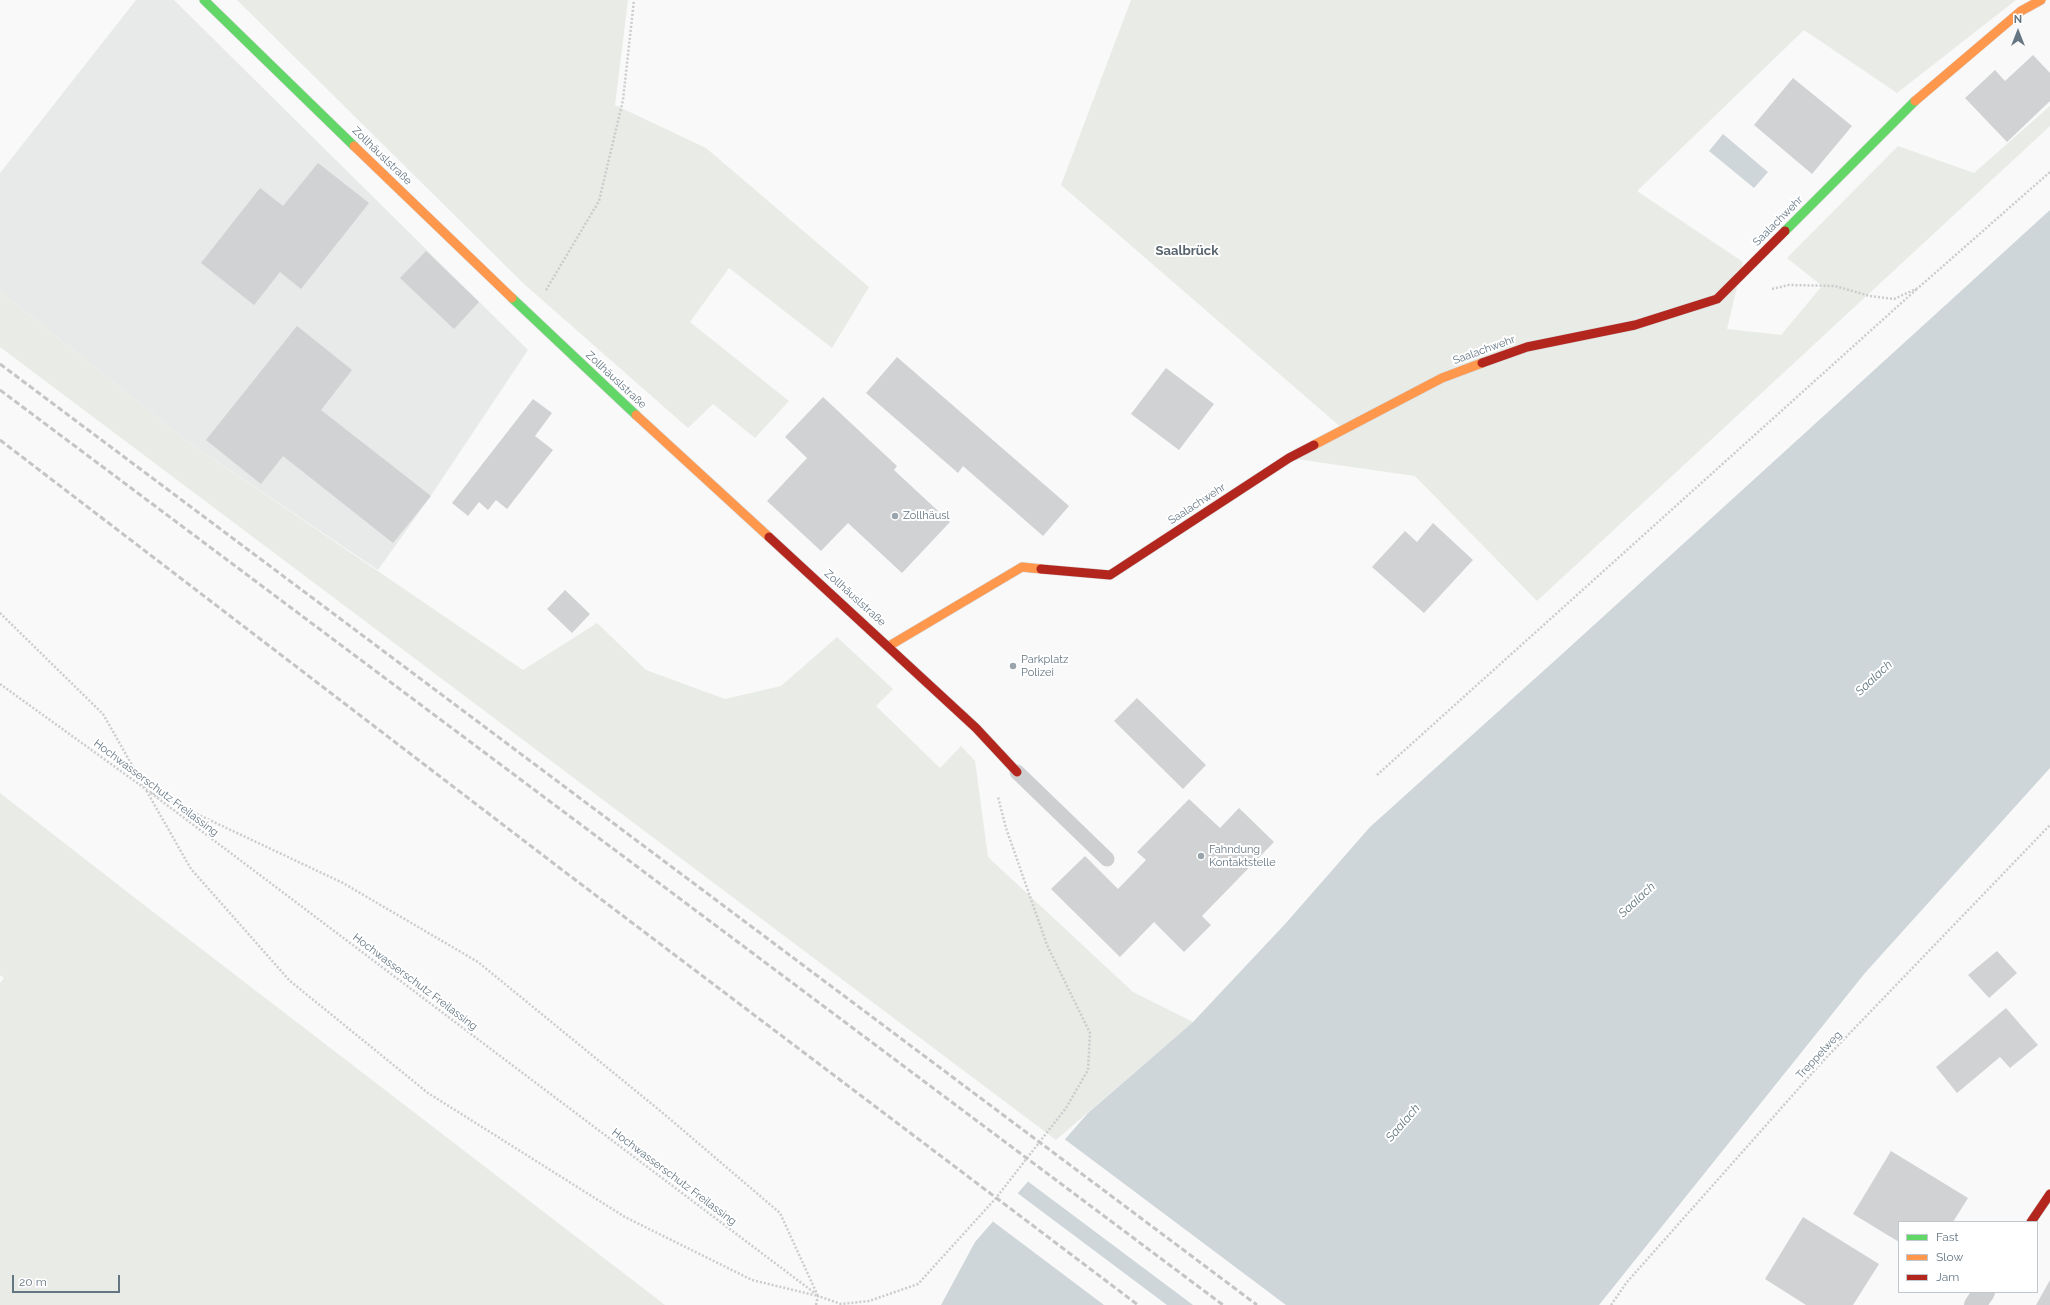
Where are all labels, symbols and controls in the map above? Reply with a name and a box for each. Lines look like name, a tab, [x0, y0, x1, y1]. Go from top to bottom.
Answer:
north arrow	[1998, 12, 2038, 52]
text: N	[2014, 13, 2022, 26]
street label: Zollhäuslstraße	[349, 124, 415, 188]
street label: Saalachwehr	[1750, 193, 1806, 249]
district label: Saalbrück	[1156, 243, 1218, 259]
street label: Saalachwehr	[1451, 333, 1517, 367]
street label: Zollhäuslstraße	[583, 349, 649, 411]
street label: Saalachwehr	[1166, 481, 1228, 527]
place label: Zollhäusl	[903, 509, 950, 523]
marker: Zollhäusl	[890, 511, 900, 521]
street label: Zollhäuslstraße	[822, 567, 888, 629]
place label: Parkplatz Polizei	[1021, 653, 1068, 679]
water label: Saalach	[1853, 657, 1895, 699]
marker: Parkplatz Polizei	[1008, 661, 1018, 671]
street label: Hochwasserschutz Freilassing	[91, 737, 221, 839]
place label: Fahndung Kontaktstelle	[1209, 843, 1276, 869]
marker: Fahndung Kontaktstelle	[1196, 851, 1206, 861]
water label: Saalach	[1616, 879, 1658, 921]
street label: Hochwasserschutz Freilassing	[350, 931, 480, 1033]
street label: Treppelweg	[1793, 1028, 1845, 1082]
water label: Saalach	[1383, 1101, 1423, 1145]
street label: Hochwasserschutz Freilassing	[609, 1126, 739, 1228]
legend	[1898, 1221, 2038, 1293]
text: Fast	[1936, 1230, 1959, 1244]
text: Slow	[1936, 1250, 1963, 1264]
scale bar	[14, 1267, 122, 1293]
text: Jam	[1936, 1270, 1959, 1284]
text: 20 m	[19, 1275, 47, 1289]

